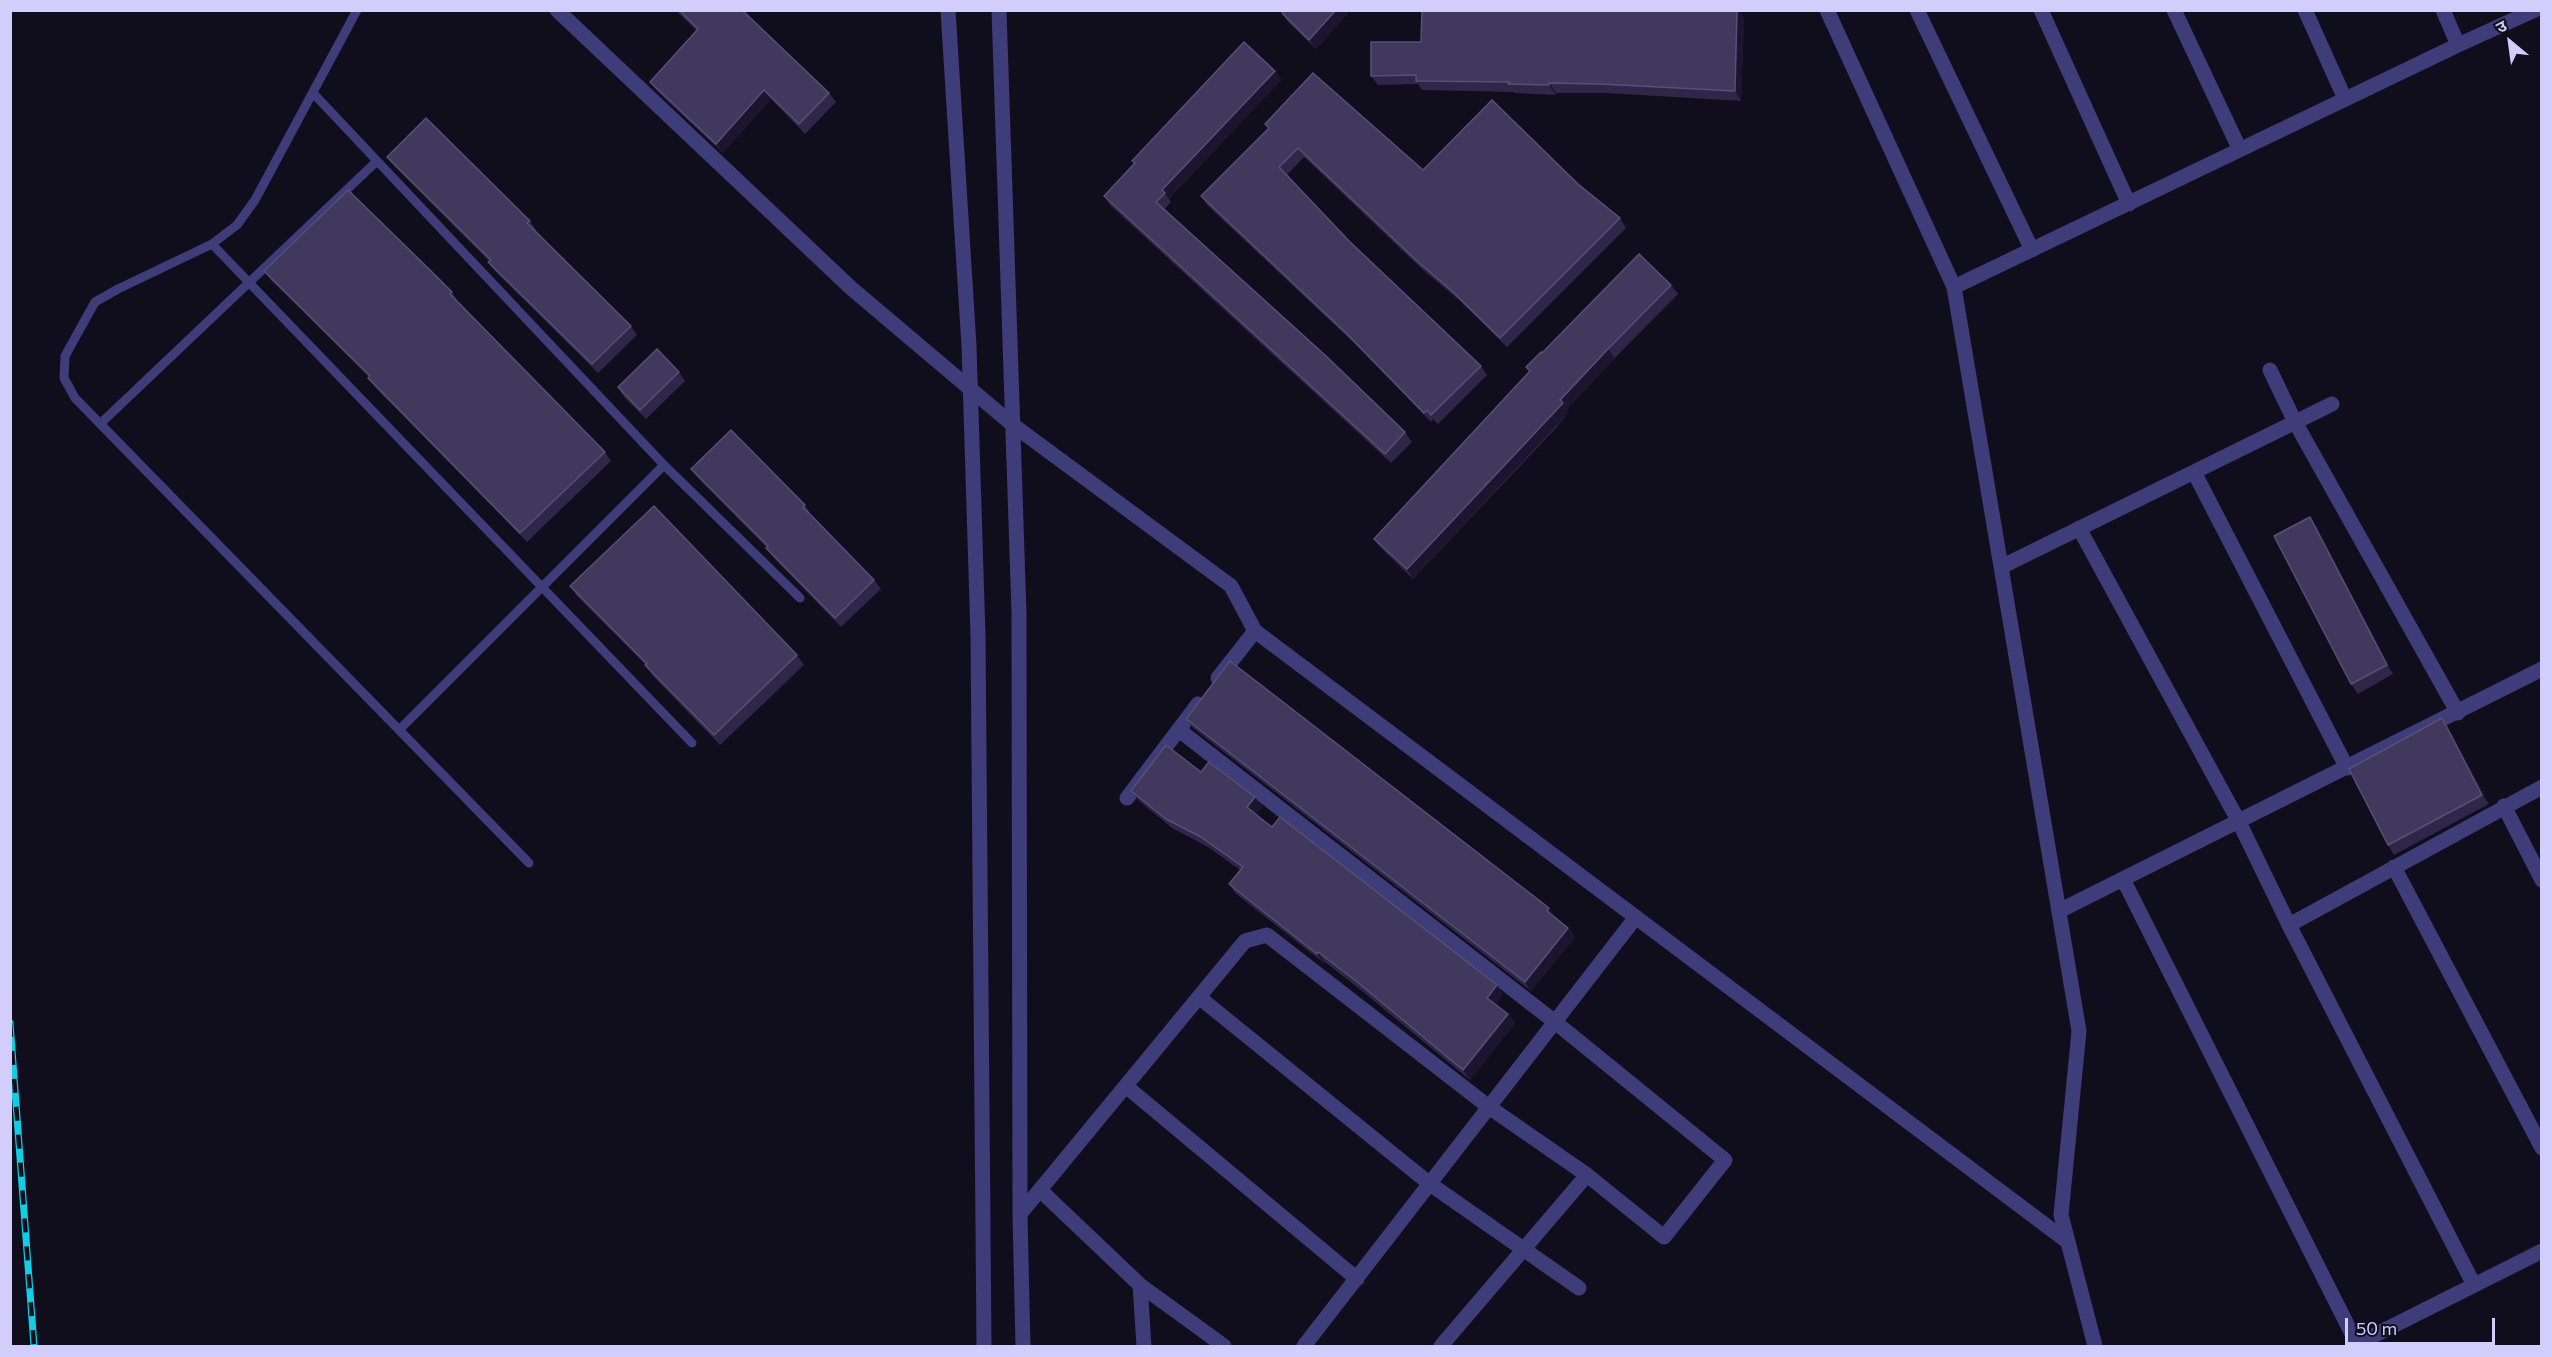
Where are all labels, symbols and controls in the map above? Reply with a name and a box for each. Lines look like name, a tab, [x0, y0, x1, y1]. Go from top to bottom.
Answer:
north arrow	[2480, 12, 2540, 72]
text: उ	[2492, 15, 2510, 36]
scale bar	[2348, 1306, 2498, 1344]
text: 50 m	[2356, 1317, 2397, 1339]

